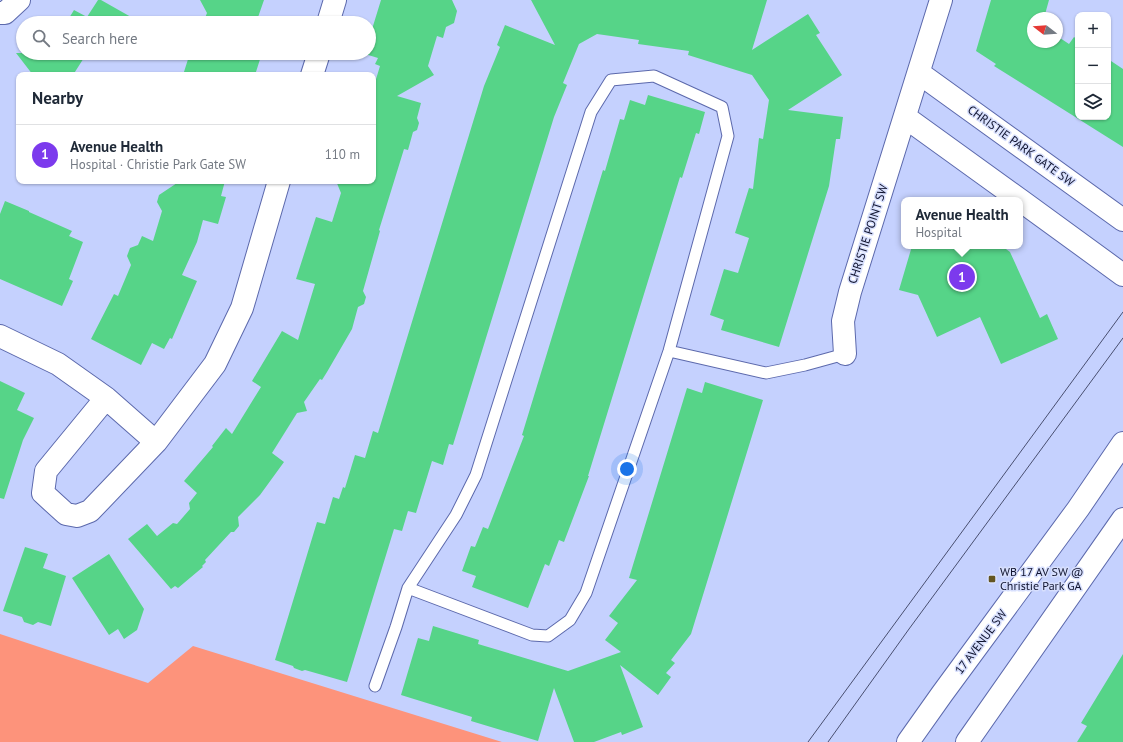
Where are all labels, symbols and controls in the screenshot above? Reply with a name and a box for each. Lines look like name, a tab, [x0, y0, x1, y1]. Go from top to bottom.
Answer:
north arrow	[1027, 12, 1063, 48]
map controls	[1075, 12, 1111, 120]
button: +	[1075, 12, 1111, 48]
search box	[16, 16, 376, 60]
icon: search	[30, 27, 52, 49]
text: Search here	[62, 29, 138, 48]
button: −	[1075, 48, 1111, 84]
button: layers	[1075, 84, 1111, 120]
text: Nearby	[32, 87, 83, 109]
street label: CHRISTIE PARK GATE SW	[965, 102, 1078, 189]
text: Avenue Health	[70, 137, 163, 156]
text: 1	[41, 146, 49, 163]
text: 110 m	[325, 146, 360, 163]
text: Hospital · Christie Park Gate SW	[70, 156, 246, 173]
street label: CHRISTIE POINT SW	[844, 182, 891, 285]
popup	[901, 197, 1023, 249]
text: Avenue Health	[915, 205, 1009, 224]
text: Hospital	[915, 224, 962, 241]
pin: 1	[949, 262, 975, 292]
your location	[617, 459, 637, 479]
place label: WB 17 AV SW @ Christie Park GA	[1000, 564, 1084, 593]
marker: WB 17 AV SW @ Christie Park GA	[987, 574, 997, 584]
street label: 17 AVENUE SW	[951, 606, 1010, 677]

